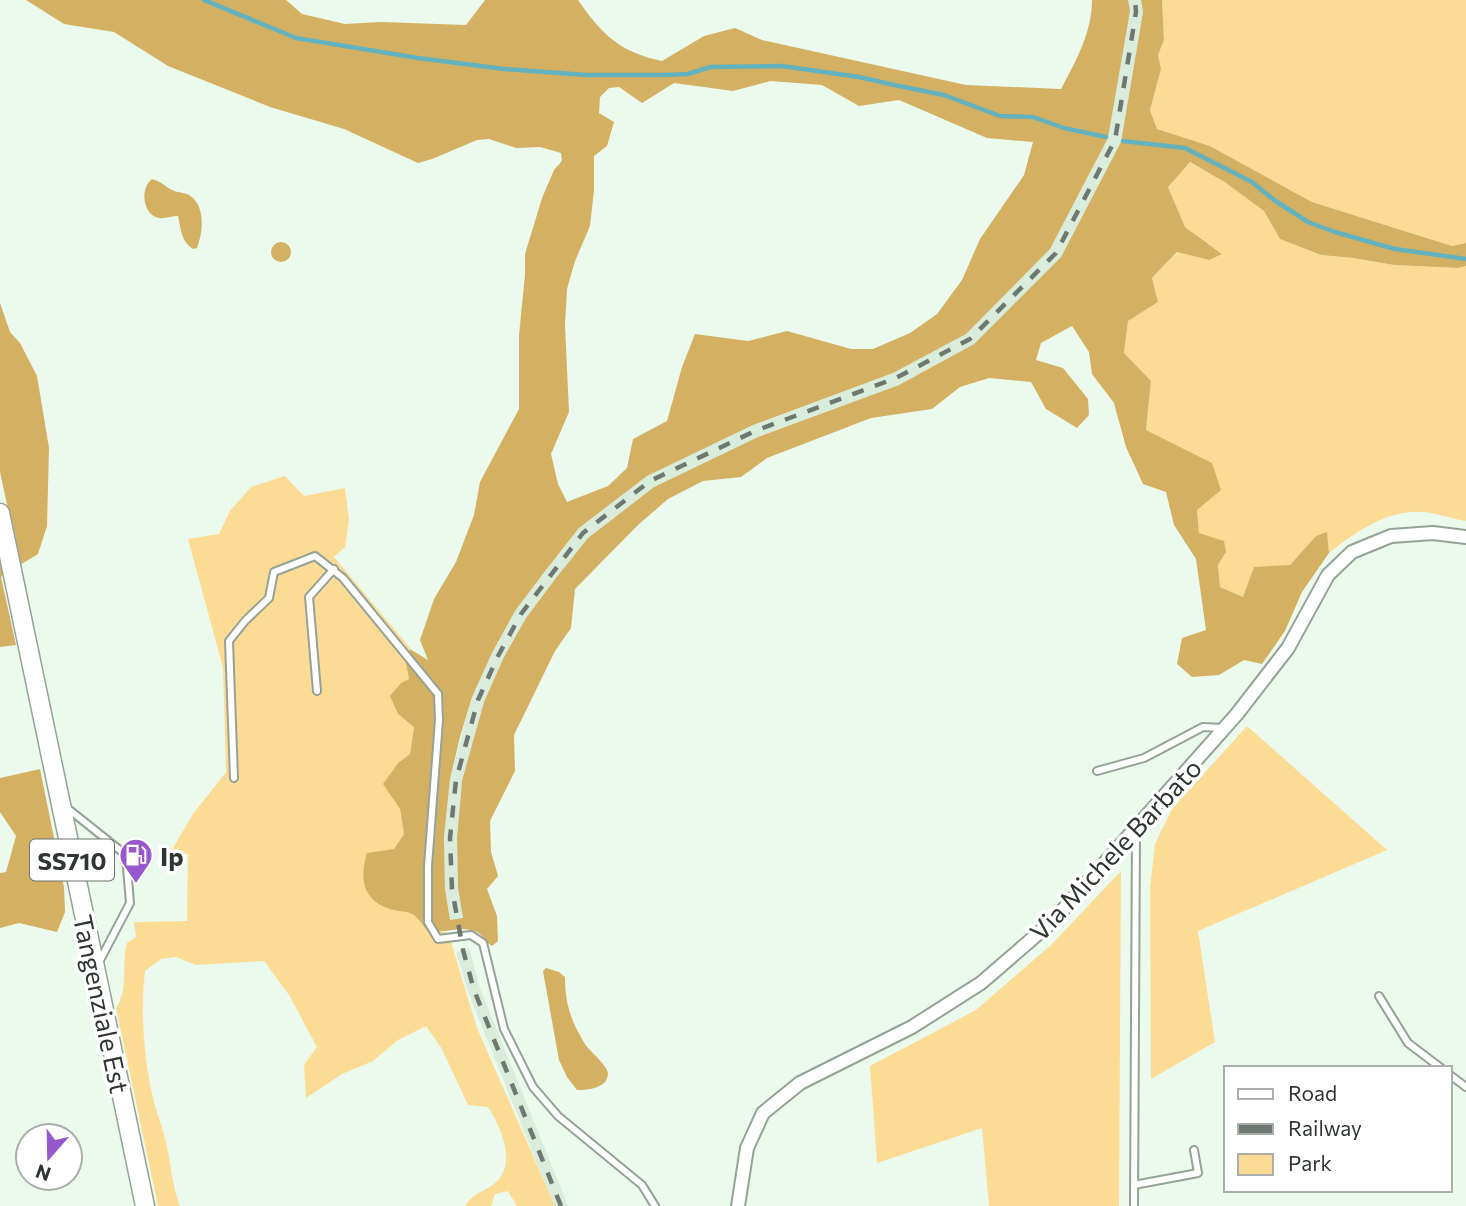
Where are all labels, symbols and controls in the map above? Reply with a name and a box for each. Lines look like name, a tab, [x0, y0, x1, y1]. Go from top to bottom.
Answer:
street label: Via Michele Barbato	[1023, 752, 1207, 946]
fuel station icon: Ip	[117, 836, 155, 885]
road number: SS710	[30, 840, 114, 880]
place label: Ip	[160, 840, 184, 871]
street label: Tangenziale Est	[68, 912, 136, 1096]
legend	[1224, 1066, 1452, 1192]
text: Road	[1288, 1080, 1337, 1105]
text: Railway	[1288, 1115, 1362, 1140]
north arrow	[14, 1122, 84, 1192]
text: Park	[1288, 1150, 1332, 1175]
text: N	[32, 1160, 54, 1187]

